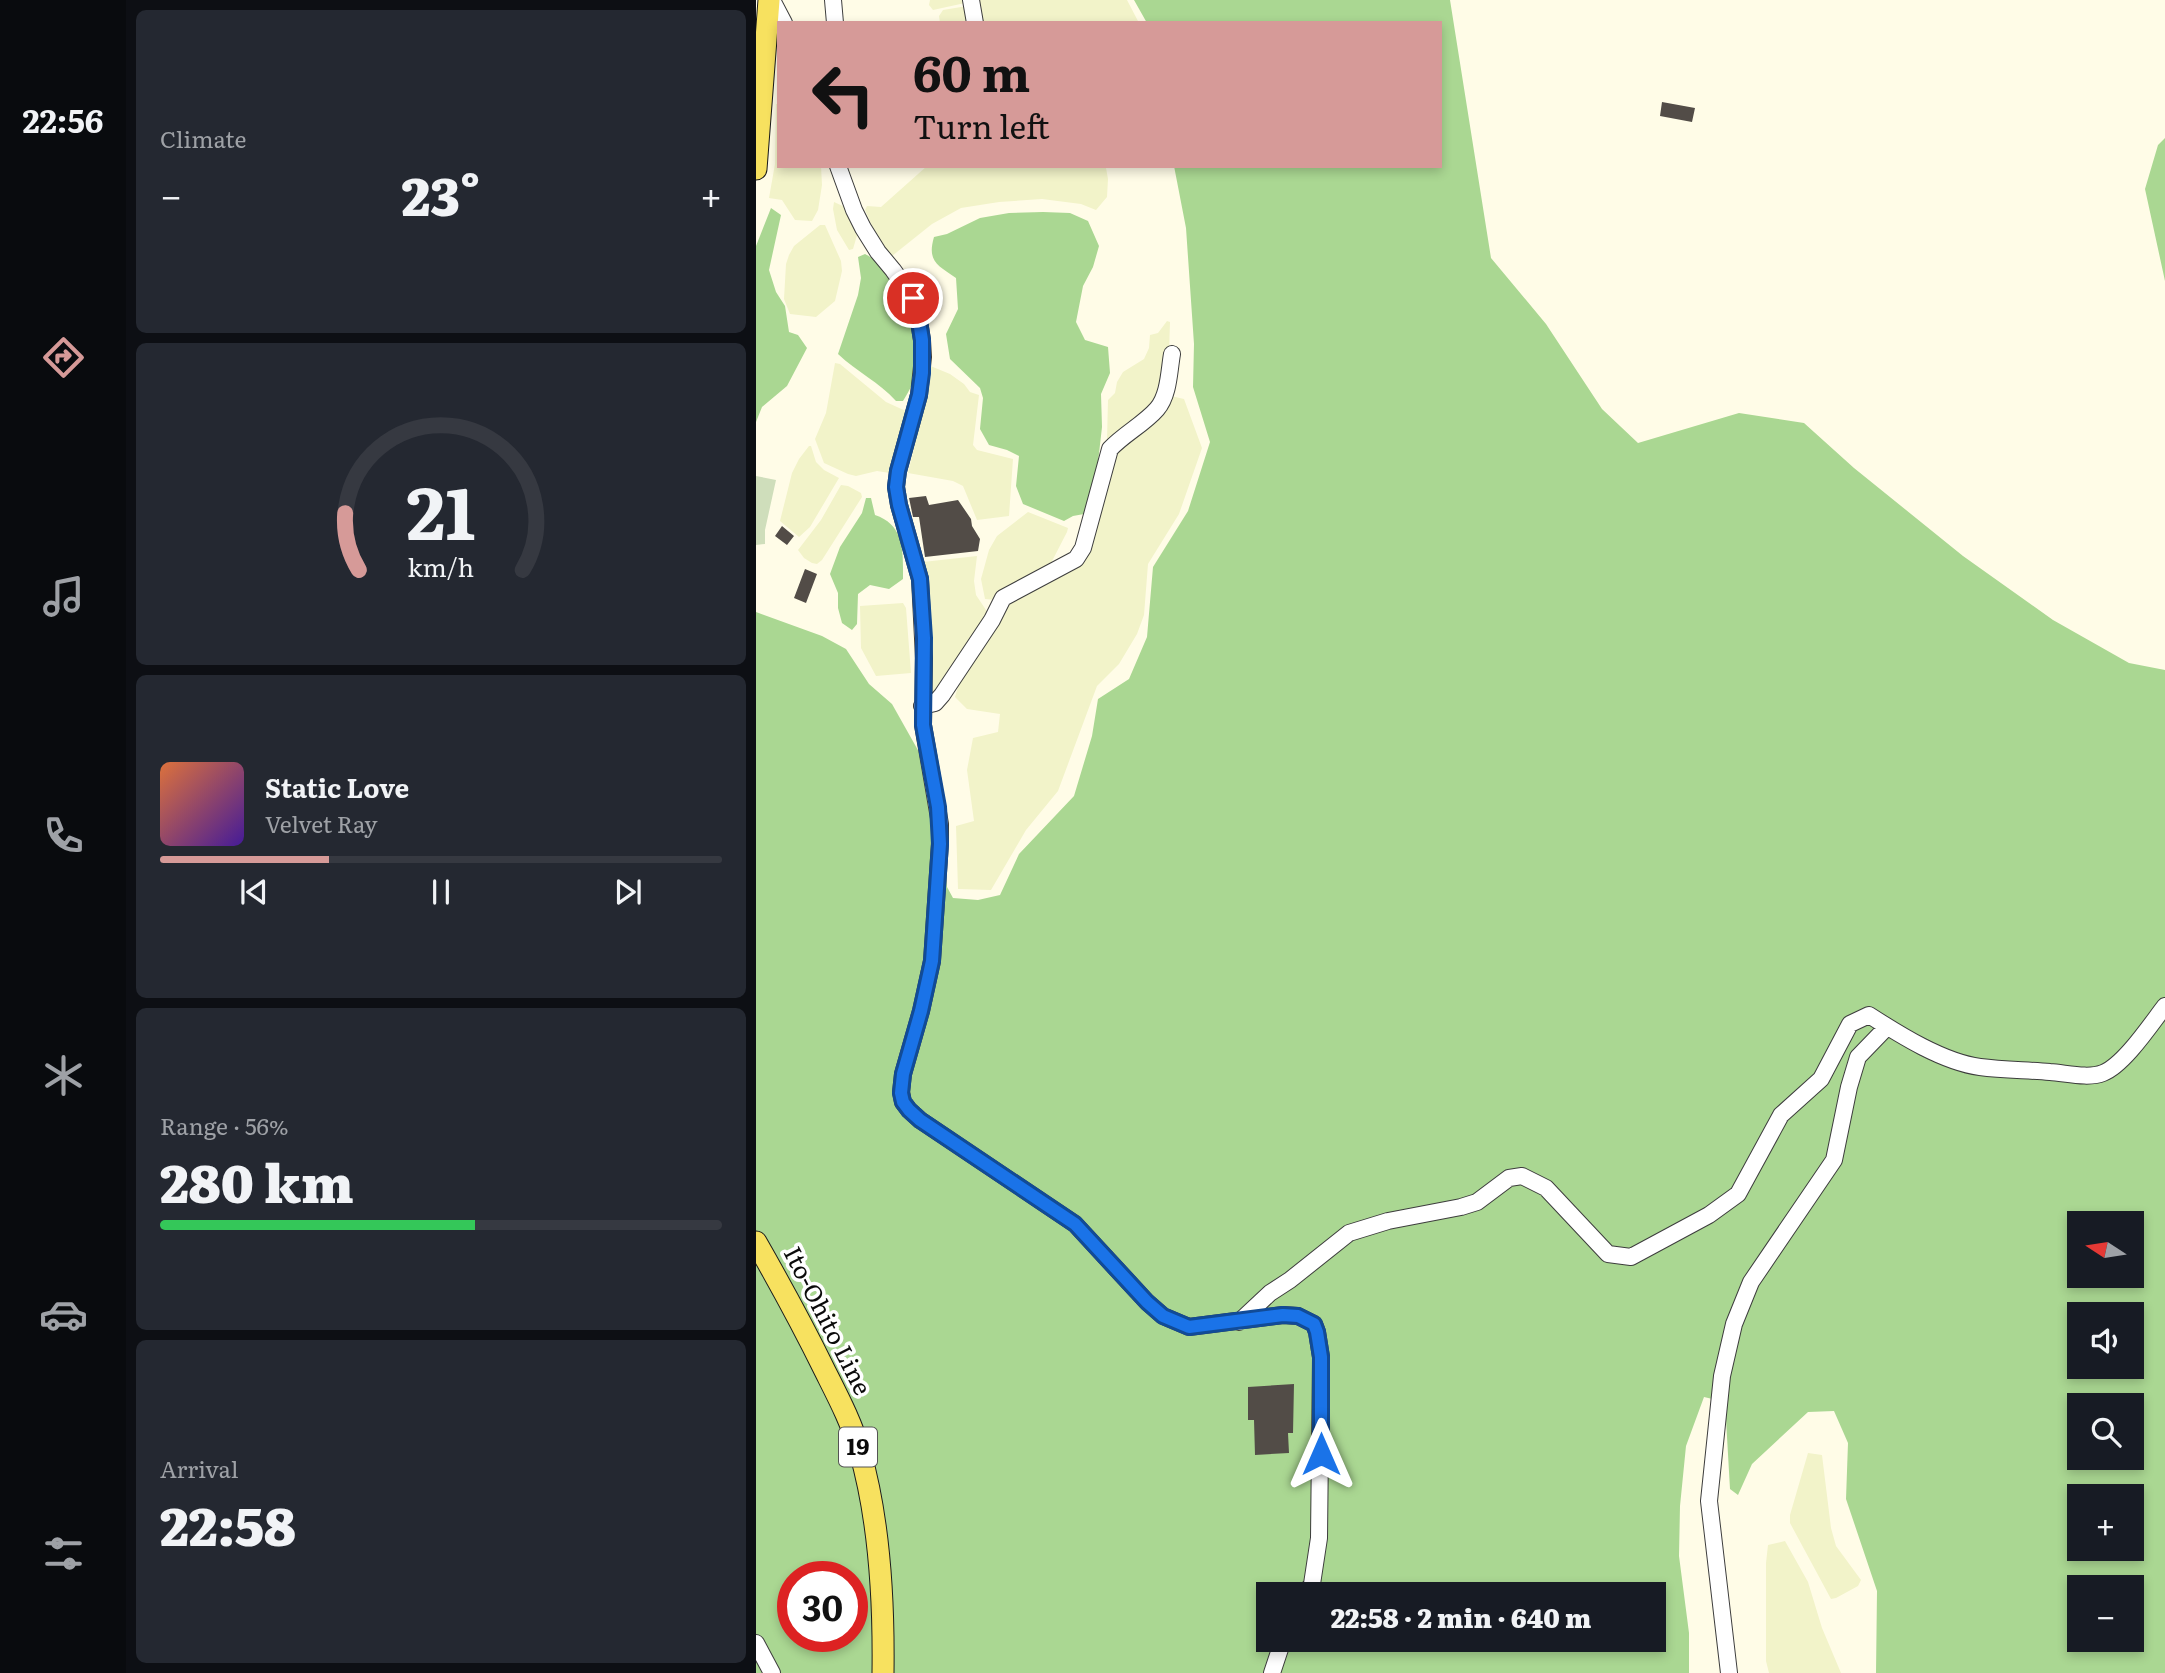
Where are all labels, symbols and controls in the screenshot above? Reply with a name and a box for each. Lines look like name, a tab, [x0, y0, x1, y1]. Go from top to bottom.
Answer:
text: 60 m	[913, 34, 1030, 107]
icon: left	[798, 49, 889, 140]
text: 22:56	[23, 95, 104, 143]
text: Turn left	[913, 101, 1050, 149]
text: Climate	[160, 121, 246, 155]
text: 23°	[402, 155, 481, 232]
text: −	[160, 165, 182, 222]
text: +	[700, 165, 722, 222]
pin	[883, 268, 943, 328]
icon: arrive	[894, 279, 932, 317]
icon: directions	[39, 333, 88, 382]
text: 21	[406, 454, 476, 562]
text: km/h	[408, 548, 474, 585]
icon: music	[39, 572, 88, 621]
text: Static Love	[265, 767, 409, 806]
text: Velvet Ray	[265, 806, 377, 840]
icon: phone	[39, 811, 88, 860]
icon: previous	[235, 873, 273, 911]
icon: pause	[422, 873, 460, 911]
icon: next	[609, 873, 647, 911]
icon: climate	[39, 1051, 88, 1100]
text: Range · 56%	[160, 1108, 289, 1142]
text: 280 km	[160, 1142, 354, 1219]
north arrow	[2067, 1211, 2144, 1288]
map controls	[2067, 1211, 2144, 1652]
street label: Ito-Ohito Line	[777, 1239, 882, 1400]
icon: car	[39, 1290, 88, 1339]
button: sound	[2067, 1302, 2144, 1379]
button: search	[2067, 1393, 2144, 1470]
position arrow	[1284, 1417, 1358, 1491]
road number: 19	[839, 1428, 877, 1466]
text: Arrival	[160, 1451, 239, 1485]
button: +	[2067, 1484, 2144, 1561]
text: 22:58	[160, 1485, 296, 1562]
icon: filters	[39, 1529, 88, 1578]
speed limit sign: 30	[777, 1561, 868, 1652]
button: −	[2067, 1575, 2144, 1652]
text: 22:58 · 2 min · 640 m	[1331, 1597, 1591, 1636]

